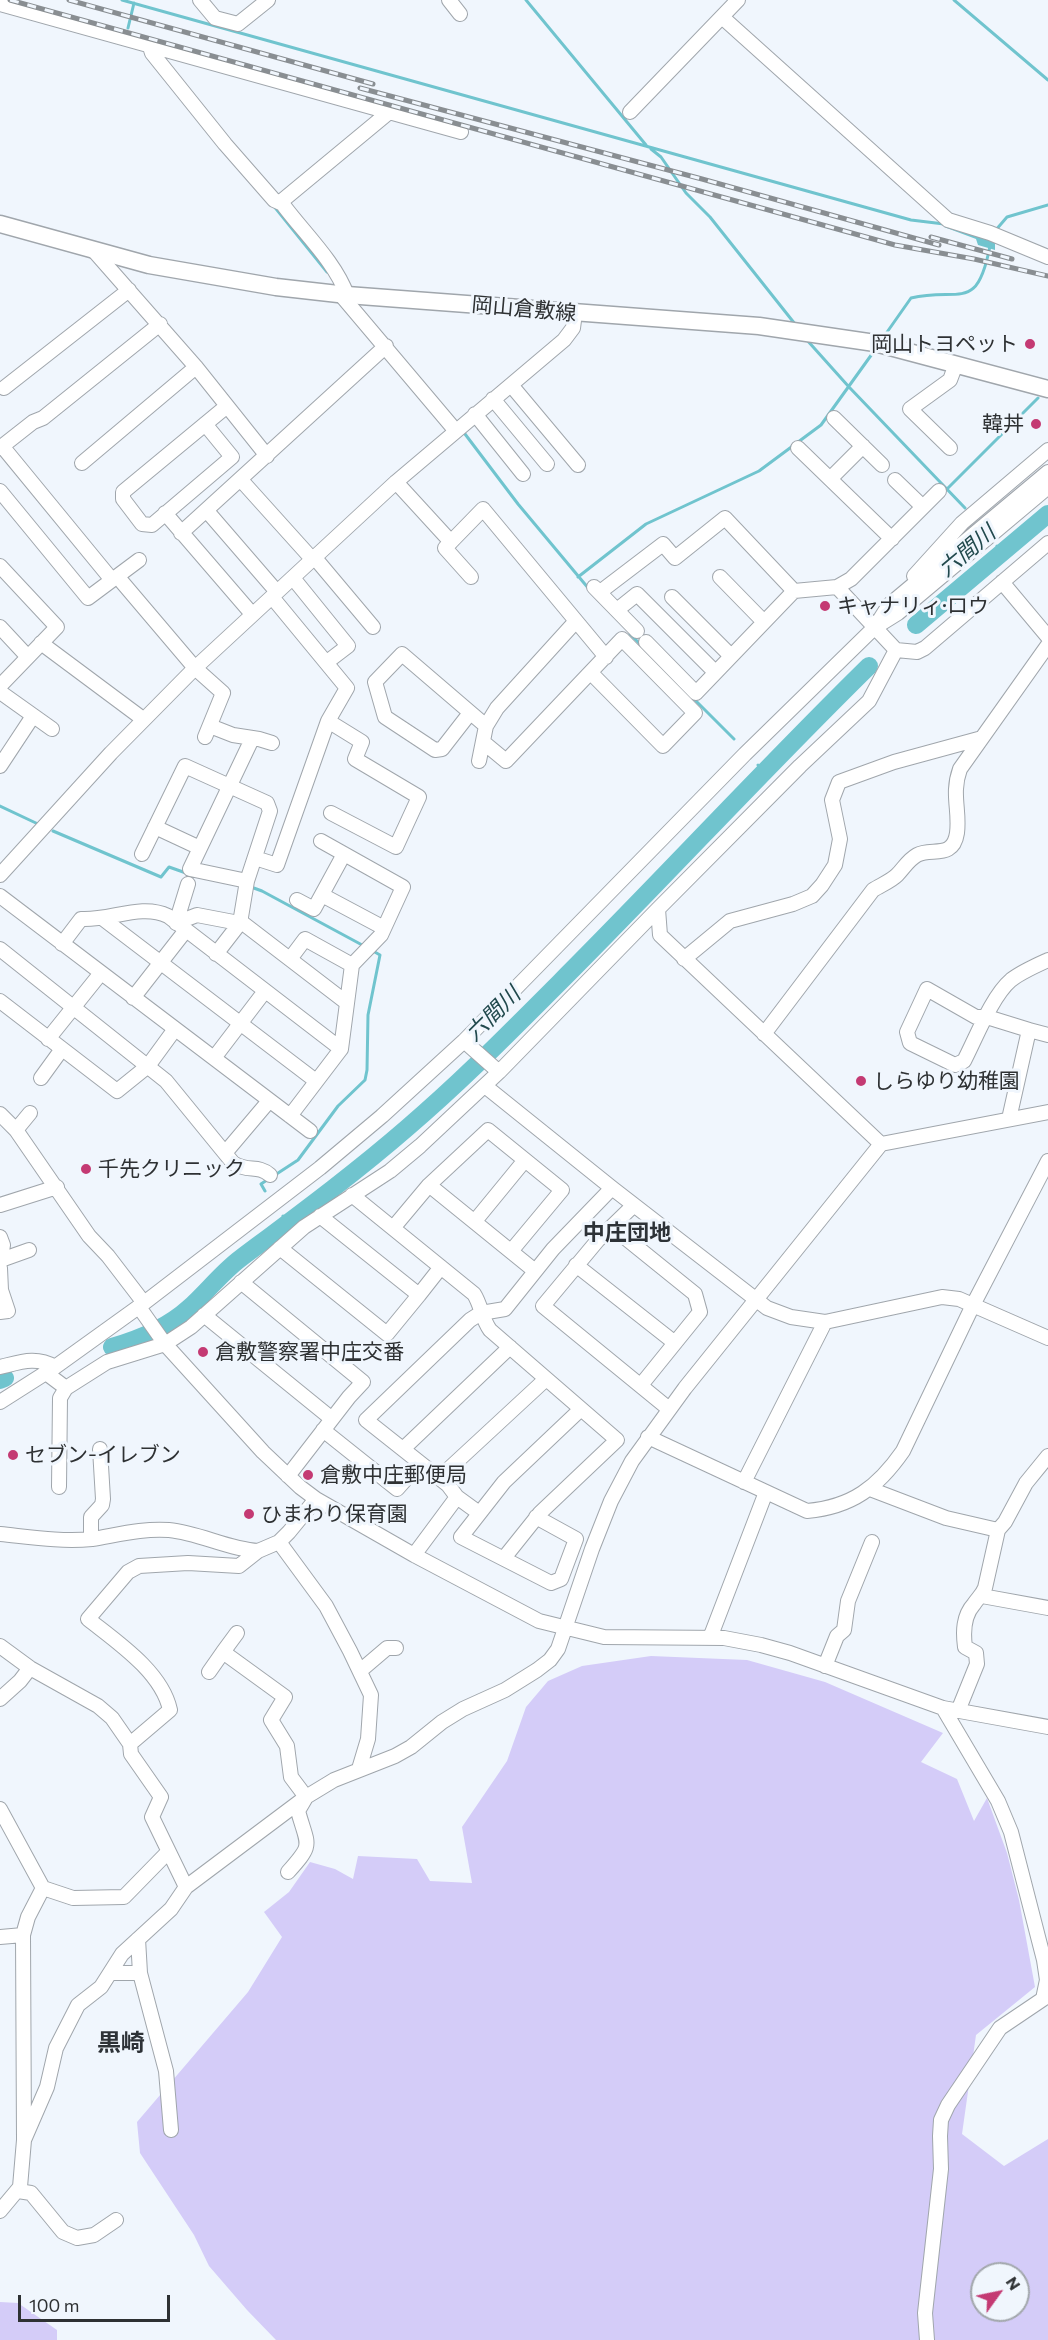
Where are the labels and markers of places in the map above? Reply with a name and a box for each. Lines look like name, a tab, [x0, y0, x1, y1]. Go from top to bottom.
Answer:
place label: 岡山トヨペット	[871, 331, 1018, 357]
marker: 岡山トヨペット	[1023, 337, 1037, 351]
place label: 韓丼	[982, 411, 1024, 437]
marker: 韓丼	[1029, 417, 1043, 431]
place label: キャナリィ·ロウ	[837, 593, 989, 619]
marker: キャナリィ·ロウ	[818, 599, 832, 613]
place label: しらゆり幼稚園	[873, 1068, 1020, 1094]
marker: しらゆり幼稚園	[854, 1074, 868, 1088]
place label: 千先クリニック	[98, 1156, 245, 1182]
marker: 千先クリニック	[79, 1162, 93, 1176]
place label: 倉敷警察署中庄交番	[215, 1339, 404, 1365]
marker: 倉敷警察署中庄交番	[196, 1345, 210, 1359]
place label: セブン-イレブン	[25, 1442, 181, 1468]
marker: セブン-イレブン	[6, 1448, 20, 1462]
place label: 倉敷中庄郵便局	[320, 1462, 467, 1488]
marker: 倉敷中庄郵便局	[301, 1468, 315, 1482]
place label: ひまわり保育園	[261, 1501, 408, 1527]
marker: ひまわり保育園	[242, 1507, 256, 1521]

